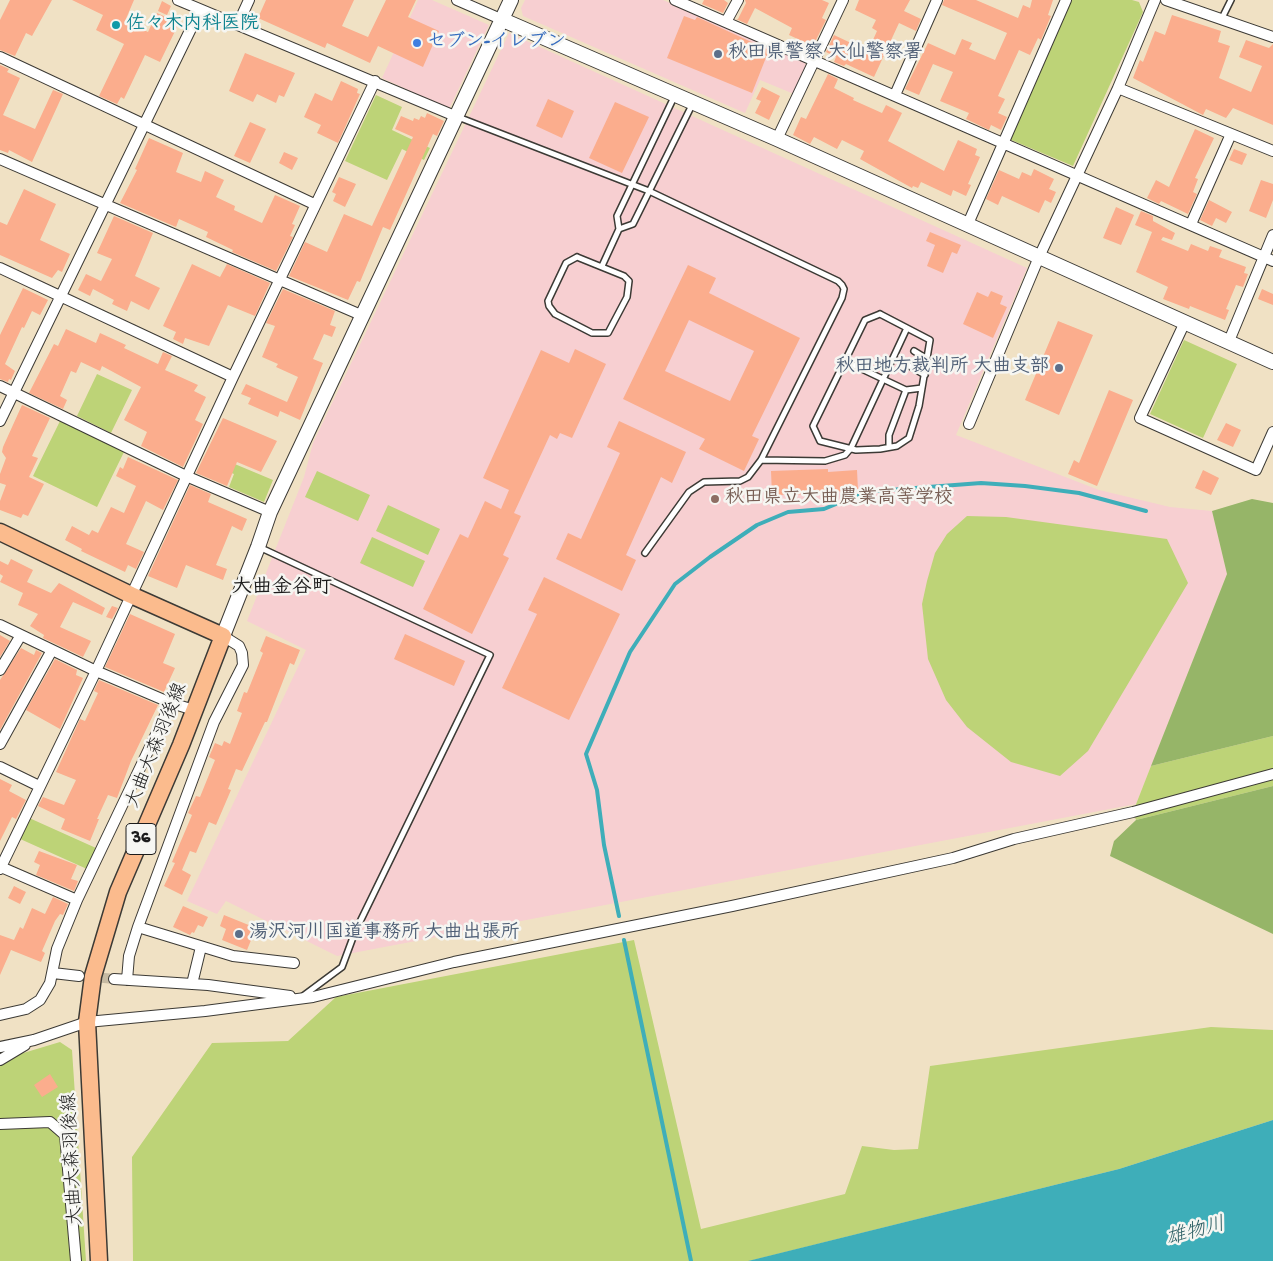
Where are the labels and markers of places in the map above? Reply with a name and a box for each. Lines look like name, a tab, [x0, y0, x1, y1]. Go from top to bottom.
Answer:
place label: 佐々木内科医院	[126, 14, 259, 36]
marker: 佐々木内科医院	[110, 19, 122, 31]
place label: セブン-イレブン	[427, 32, 566, 54]
marker: セブン-イレブン	[411, 37, 423, 49]
place label: 秋田県警察 大仙警察署	[728, 43, 922, 65]
marker: 秋田県警察 大仙警察署	[712, 48, 724, 60]
place label: 秋田地方裁判所 大曲支部	[836, 357, 1049, 379]
marker: 秋田地方裁判所 大曲支部	[1053, 362, 1065, 374]
place label: 秋田県立大曲農業高等学校	[725, 488, 953, 510]
marker: 秋田県立大曲農業高等学校	[709, 493, 721, 505]
place label: 湯沢河川国道事務所 大曲出張所	[249, 923, 519, 945]
marker: 湯沢河川国道事務所 大曲出張所	[233, 928, 245, 940]

